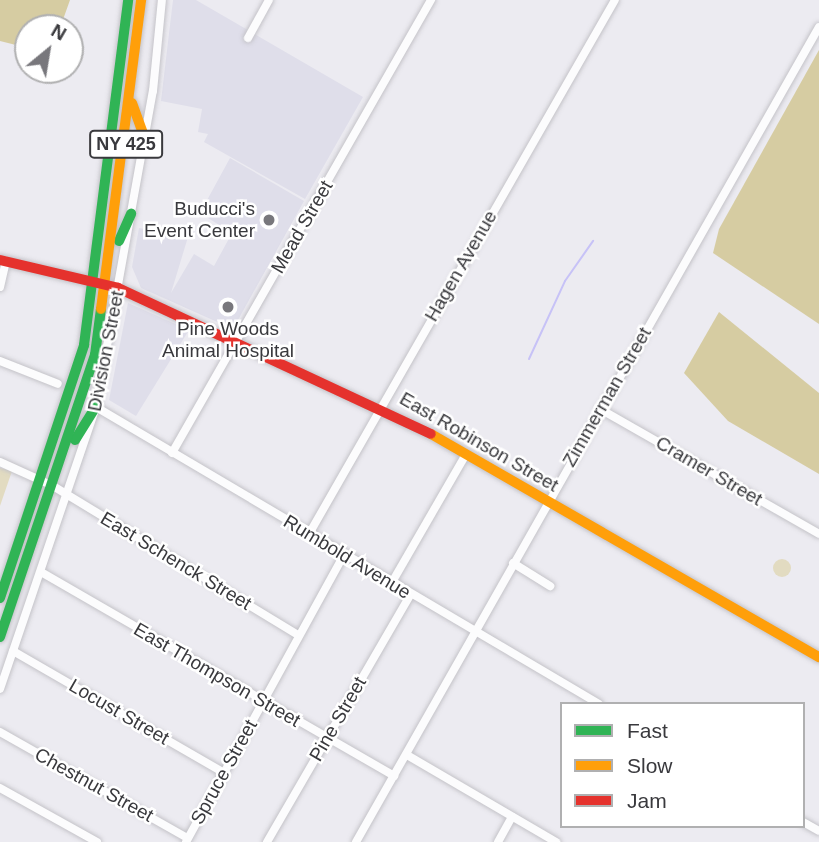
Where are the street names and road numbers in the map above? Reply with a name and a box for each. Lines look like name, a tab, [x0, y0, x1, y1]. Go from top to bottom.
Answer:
road number: NY 425	[88, 130, 164, 159]
street label: Mead Street	[266, 176, 338, 278]
street label: Hagen Avenue	[420, 206, 502, 326]
street label: Division Street	[83, 289, 129, 413]
street label: Zimmerman Street	[558, 323, 656, 471]
street label: East Robinson Street	[396, 387, 562, 497]
street label: Cramer Street	[652, 431, 766, 511]
street label: East Schenck Street	[96, 507, 256, 615]
street label: Rumbold Avenue	[279, 510, 415, 604]
street label: East Thompson Street	[129, 618, 305, 732]
street label: Pine Street	[305, 673, 371, 765]
street label: Locust Street	[65, 674, 173, 750]
street label: Spruce Street	[186, 716, 262, 828]
street label: Chestnut Street	[31, 743, 157, 827]

